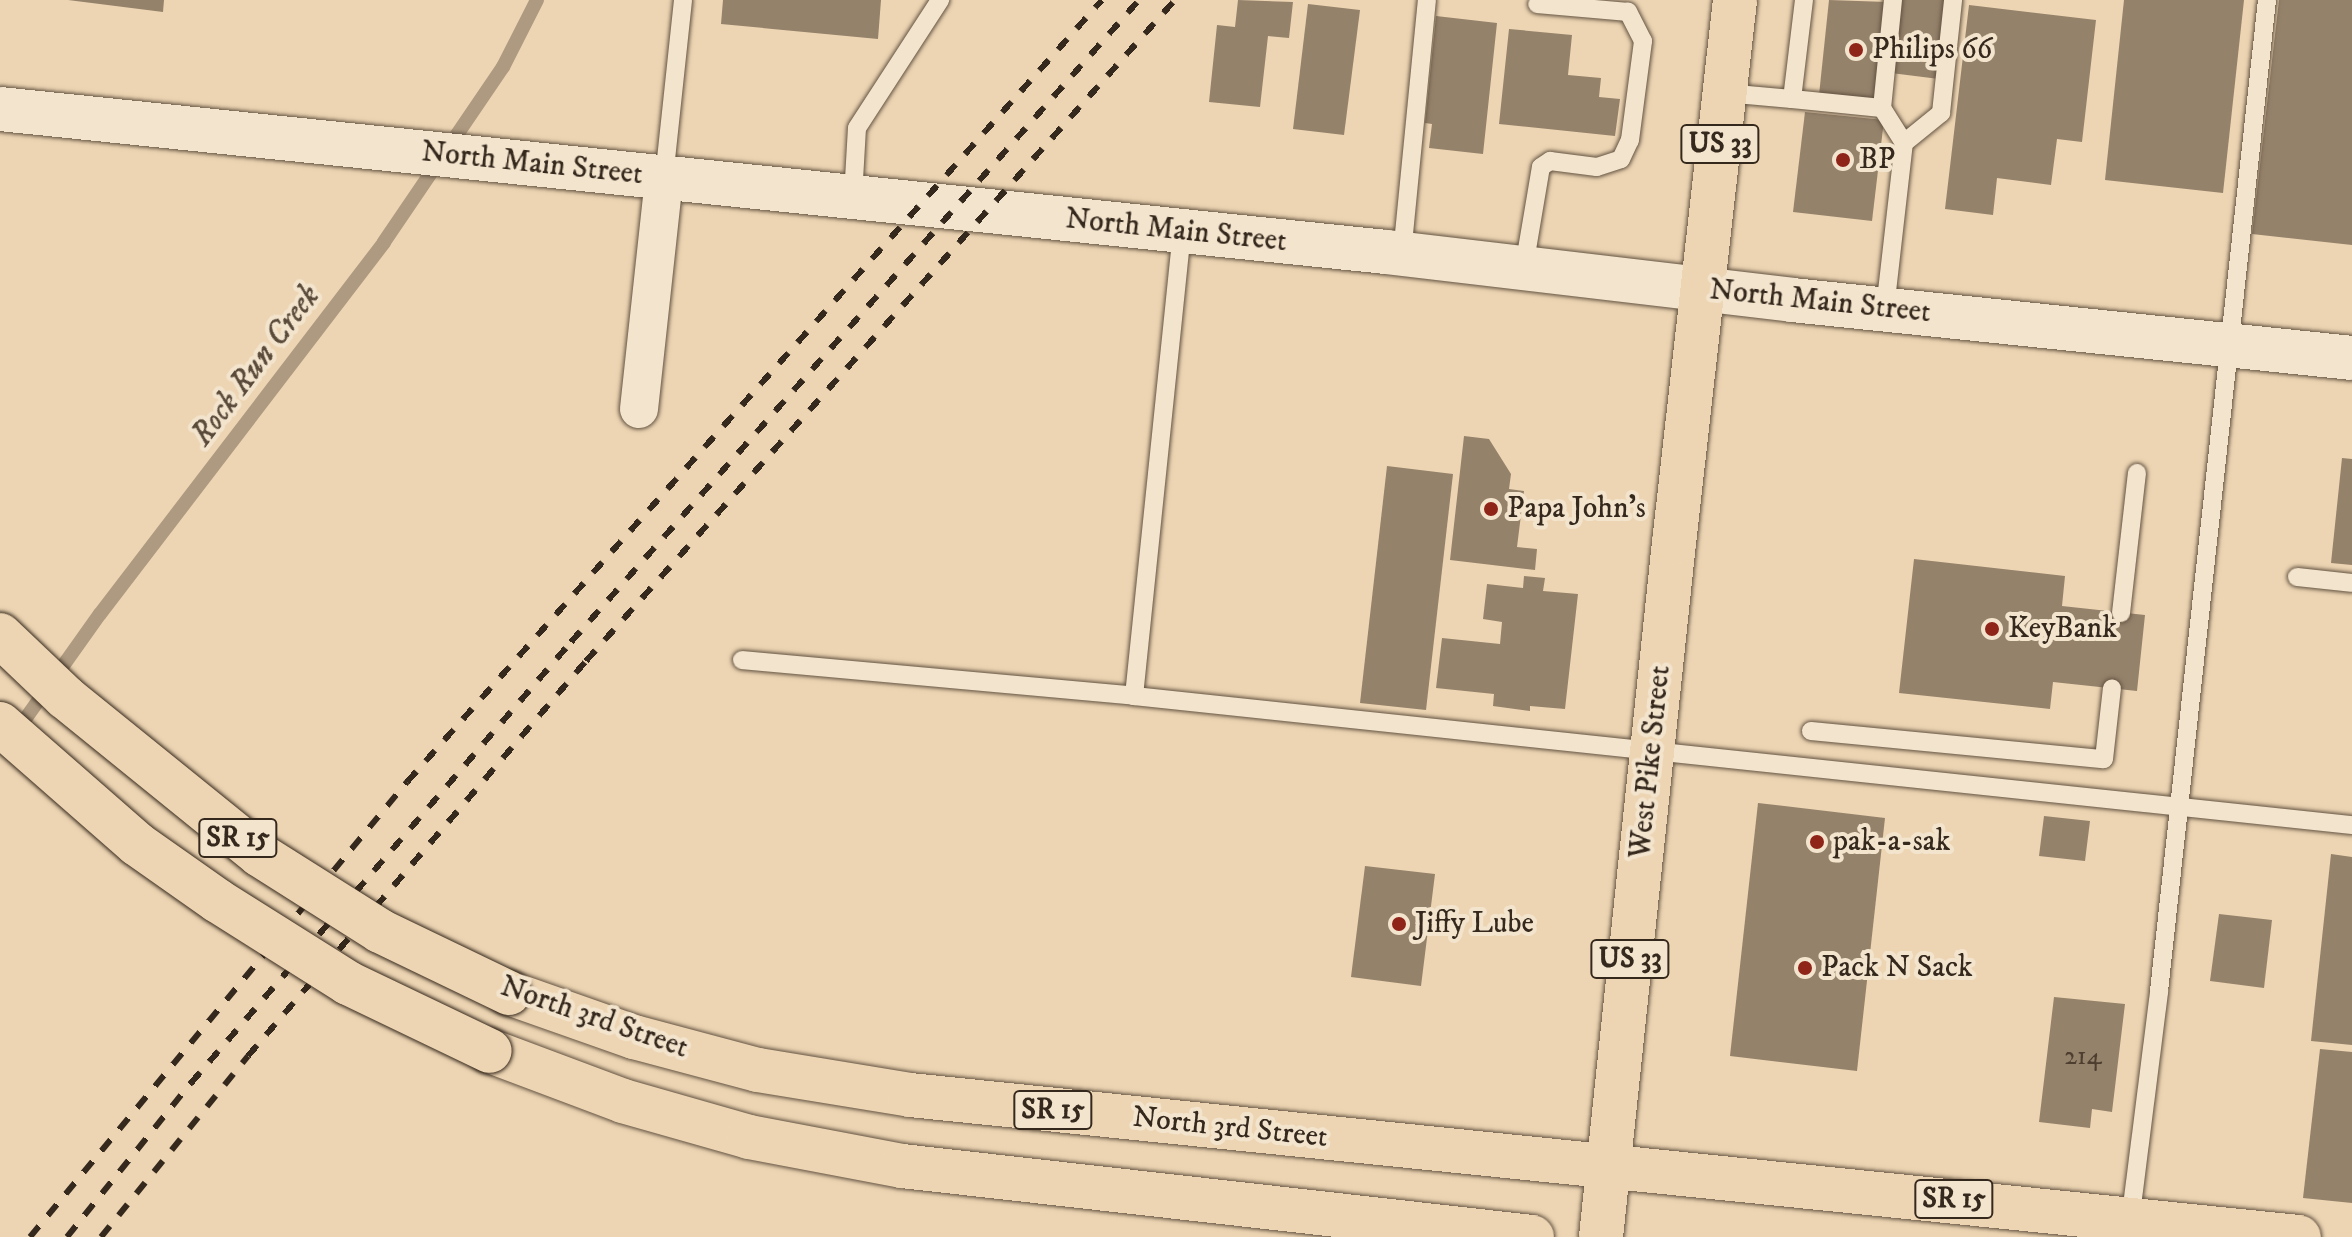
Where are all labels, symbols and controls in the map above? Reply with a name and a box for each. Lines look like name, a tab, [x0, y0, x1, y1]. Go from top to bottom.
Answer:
place label: Philips 66	[1872, 32, 1992, 68]
marker: Philips 66	[1847, 41, 1865, 59]
road number: US 33	[1680, 120, 1760, 168]
street label: North Main Street	[420, 134, 644, 194]
place label: BP	[1859, 142, 1895, 178]
marker: BP	[1834, 151, 1852, 169]
street label: North Main Street	[1064, 201, 1288, 261]
street label: North Main Street	[1708, 272, 1932, 332]
water label: Rock Run Creek	[183, 278, 329, 454]
place label: Papa John's	[1507, 491, 1646, 527]
marker: Papa John's	[1482, 500, 1500, 518]
place label: KeyBank	[2008, 611, 2117, 647]
marker: KeyBank	[1983, 620, 2001, 638]
street label: West Pike Street	[1623, 664, 1679, 860]
road number: SR 15	[198, 814, 278, 862]
place label: pak-a-sak	[1833, 824, 1950, 860]
marker: pak-a-sak	[1808, 833, 1826, 851]
place label: Jiffy Lube	[1415, 906, 1534, 942]
marker: Jiffy Lube	[1390, 915, 1408, 933]
road number: US 33	[1590, 935, 1670, 983]
place label: Pack N Sack	[1821, 950, 1973, 986]
marker: Pack N Sack	[1796, 959, 1814, 977]
street label: North 3rd Street	[495, 969, 693, 1067]
house number: 214	[2064, 1041, 2102, 1073]
road number: SR 15	[1013, 1086, 1093, 1134]
street label: North 3rd Street	[1131, 1100, 1329, 1156]
road number: SR 15	[1914, 1175, 1994, 1223]

